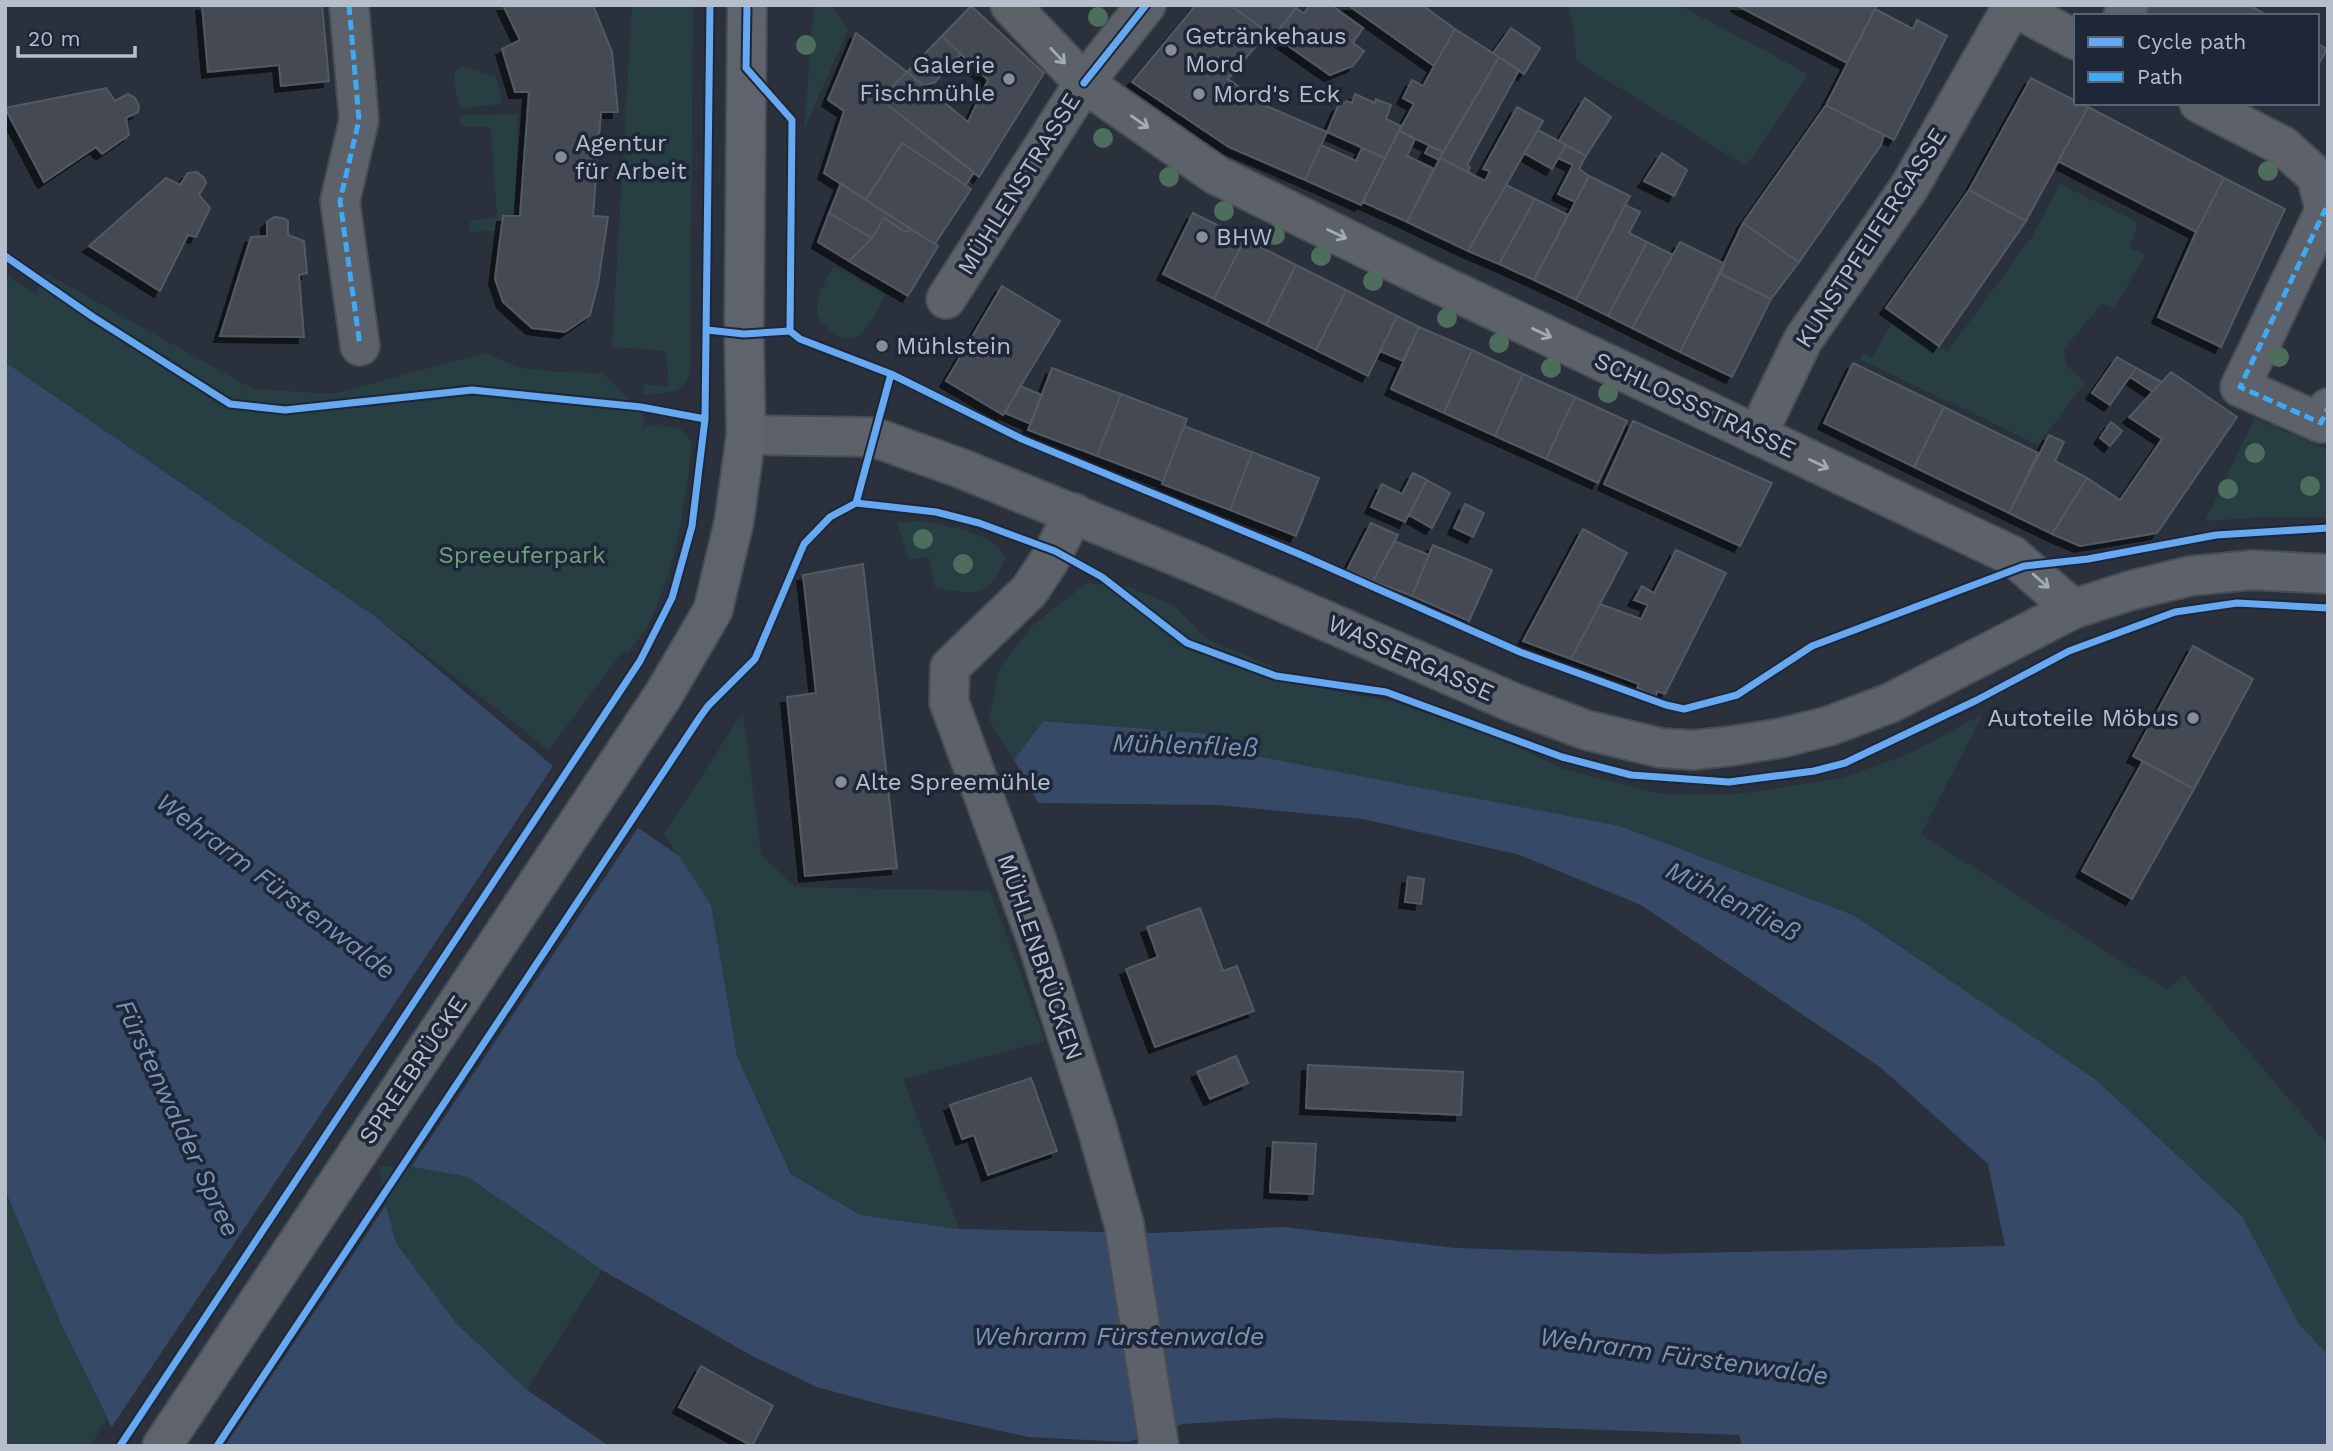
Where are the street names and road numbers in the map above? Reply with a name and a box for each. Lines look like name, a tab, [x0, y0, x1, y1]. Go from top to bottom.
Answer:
street label: MÜHLENSTRASSE	[952, 88, 1086, 280]
street label: KUNSTPFEIFERGASSE	[1790, 123, 1952, 353]
street label: SCHLOSSSTRASSE	[1590, 346, 1800, 464]
street label: WASSERGASSE	[1324, 609, 1498, 707]
street label: MÜHLENBRÜCKEN	[992, 850, 1088, 1064]
street label: SPREEBRÜCKE	[353, 991, 473, 1149]

